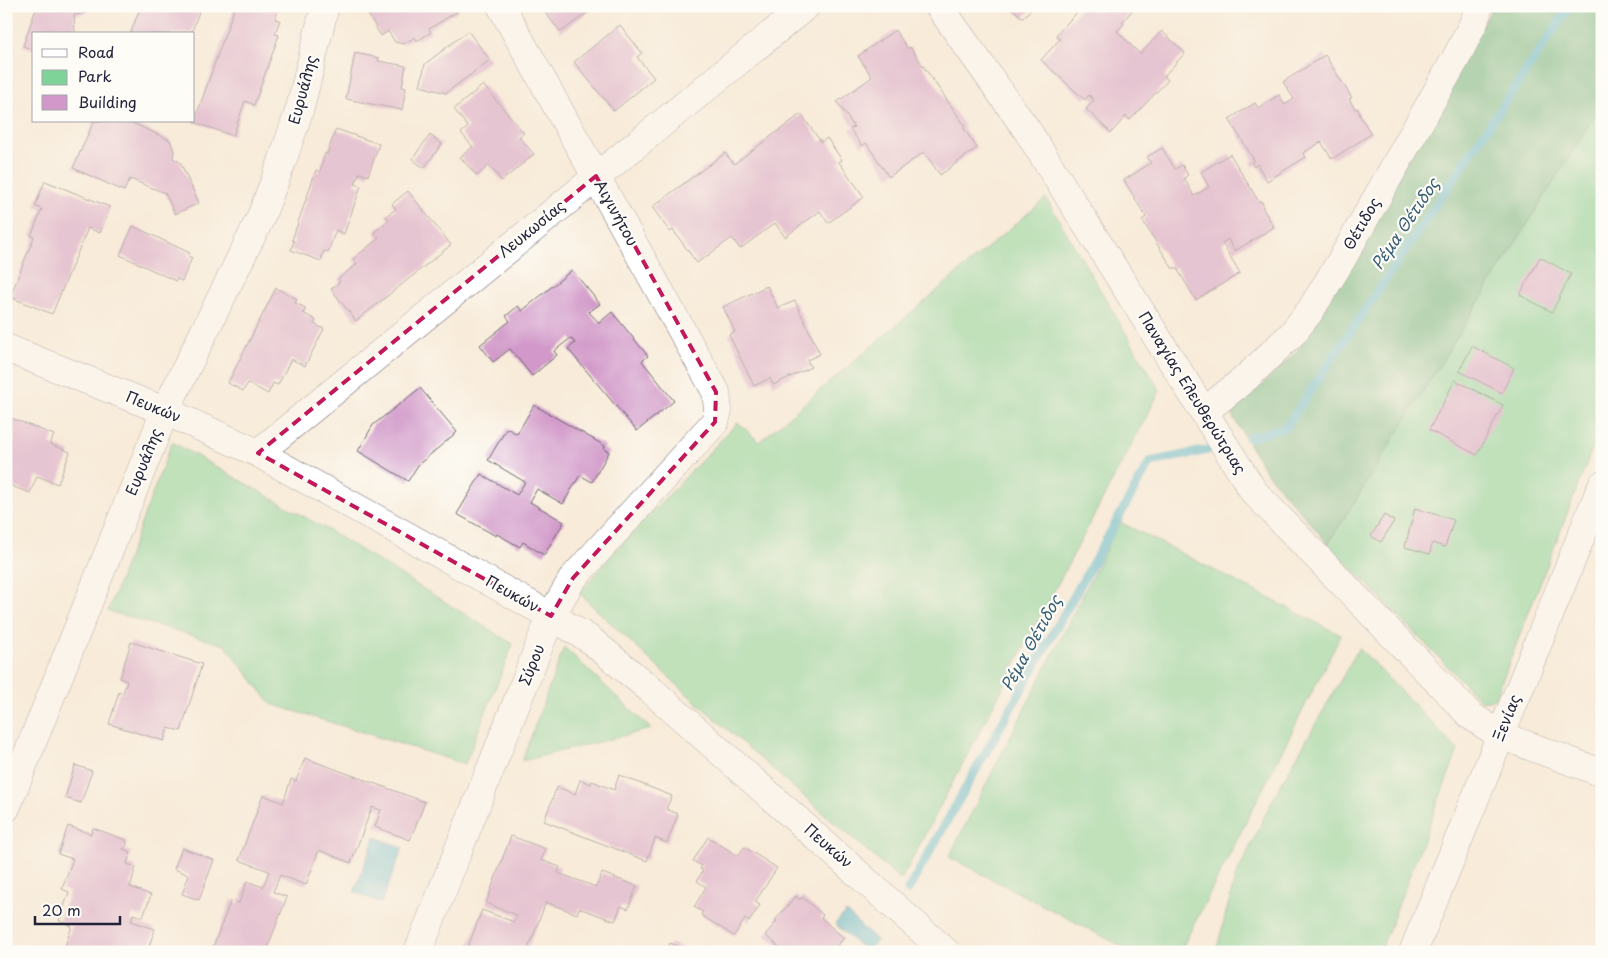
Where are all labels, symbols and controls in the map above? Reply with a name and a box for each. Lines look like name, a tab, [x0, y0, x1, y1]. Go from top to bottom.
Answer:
legend	[32, 32, 195, 122]
text: Road	[78, 40, 114, 63]
street label: Ευρυάλης	[281, 52, 322, 127]
text: Park	[78, 64, 112, 87]
text: Building	[78, 90, 137, 113]
water label: Ρέμα Θέτιδος	[1365, 171, 1445, 274]
street label: Αιγινήτου	[590, 175, 645, 250]
street label: Θέτιδος	[1336, 192, 1385, 254]
street label: Λευκωσίας	[493, 193, 570, 262]
street label: Παναγίας Ελευθερώτριας	[1134, 307, 1253, 478]
street label: Πευκών	[122, 384, 185, 427]
street label: Ευρυάλης	[119, 424, 167, 499]
street label: Πευκών	[482, 569, 544, 617]
water label: Ρέμα Θέτιδος	[994, 589, 1067, 695]
street label: Σύρου	[512, 640, 549, 688]
street label: Ξενίας	[1486, 690, 1525, 744]
street label: Πευκών	[799, 817, 858, 873]
scale bar	[35, 893, 120, 925]
text: 20 m	[42, 898, 81, 921]

